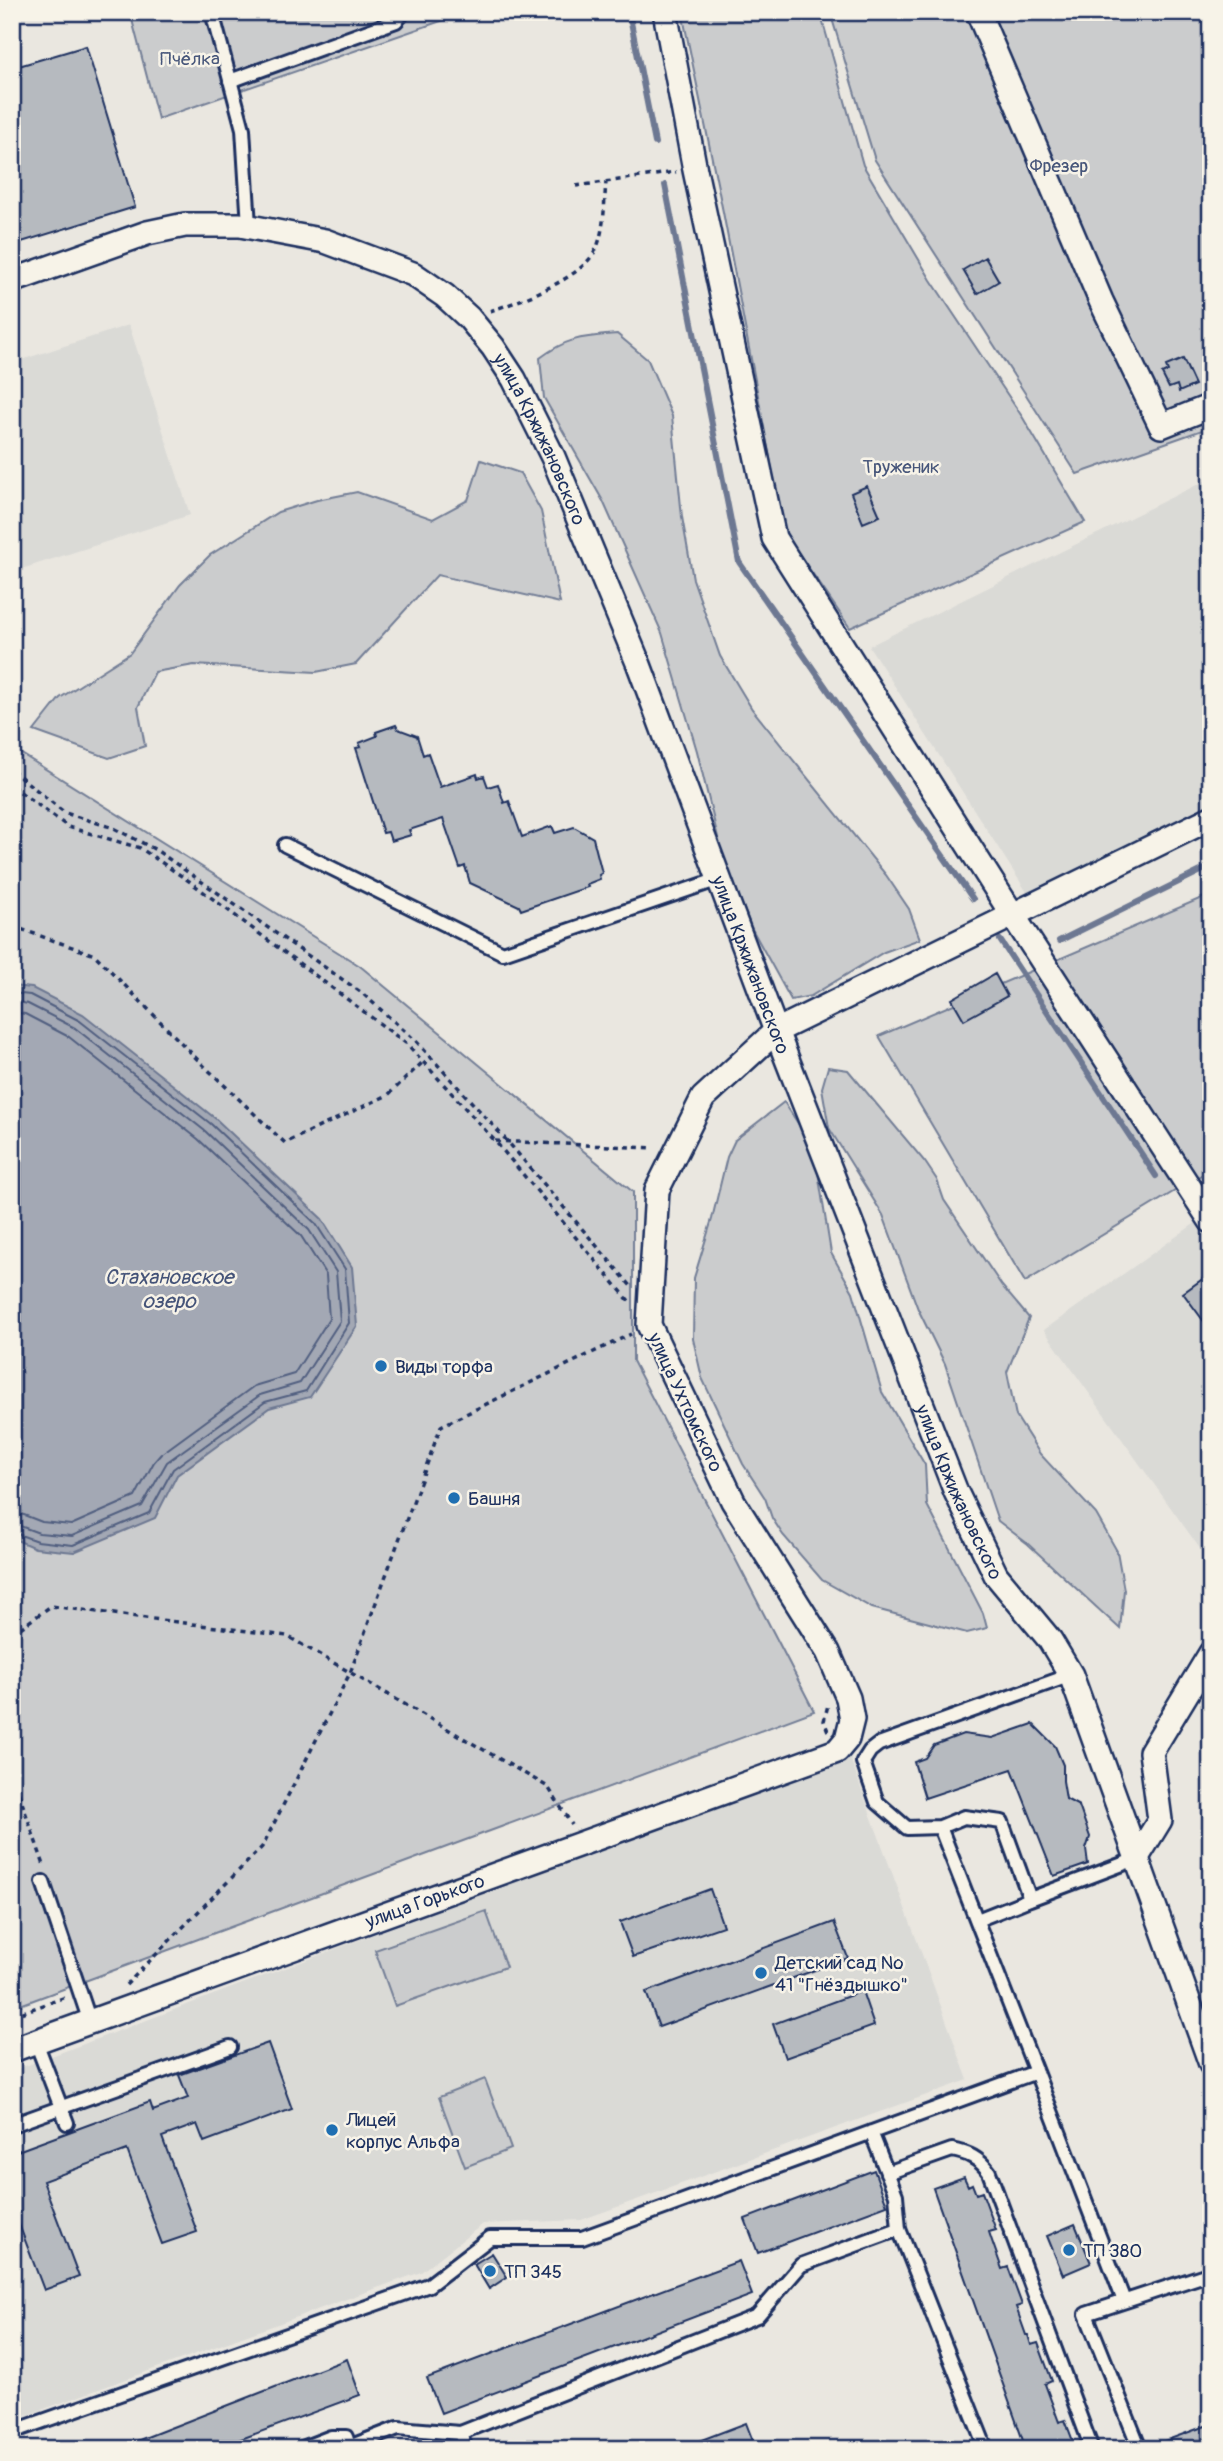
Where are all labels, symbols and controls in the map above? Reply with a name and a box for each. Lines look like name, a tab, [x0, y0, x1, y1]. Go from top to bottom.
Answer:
park label: Пчёлка	[160, 47, 220, 71]
park label: Фрезер	[1030, 154, 1088, 178]
street label: улица Кржижановского	[487, 348, 591, 529]
park label: Труженик	[863, 455, 940, 479]
street label: улица Кржижановского	[706, 871, 795, 1057]
water label: Стахановское озеро	[105, 1264, 236, 1315]
street label: улица Ухтомского	[642, 1328, 728, 1476]
place label: Виды торфа	[395, 1355, 493, 1379]
marker: Виды торфа	[373, 1358, 389, 1374]
street label: улица Кржижановского	[910, 1400, 1007, 1584]
place label: Башня	[468, 1487, 520, 1511]
marker: Башня	[446, 1490, 462, 1506]
street label: улица Горького	[361, 1869, 488, 1934]
place label: Детский сад № 41 "Гнёздышко"	[774, 1951, 908, 1997]
marker: Детский сад № 41 "Гнёздышко"	[753, 1965, 769, 1981]
place label: Лицей корпус Альфа	[345, 2108, 460, 2154]
marker: Лицей корпус Альфа	[324, 2122, 340, 2138]
place label: ТП 380	[1083, 2239, 1142, 2263]
marker: ТП 380	[1061, 2242, 1077, 2258]
place label: ТП 345	[504, 2260, 562, 2284]
marker: ТП 345	[482, 2263, 498, 2279]

